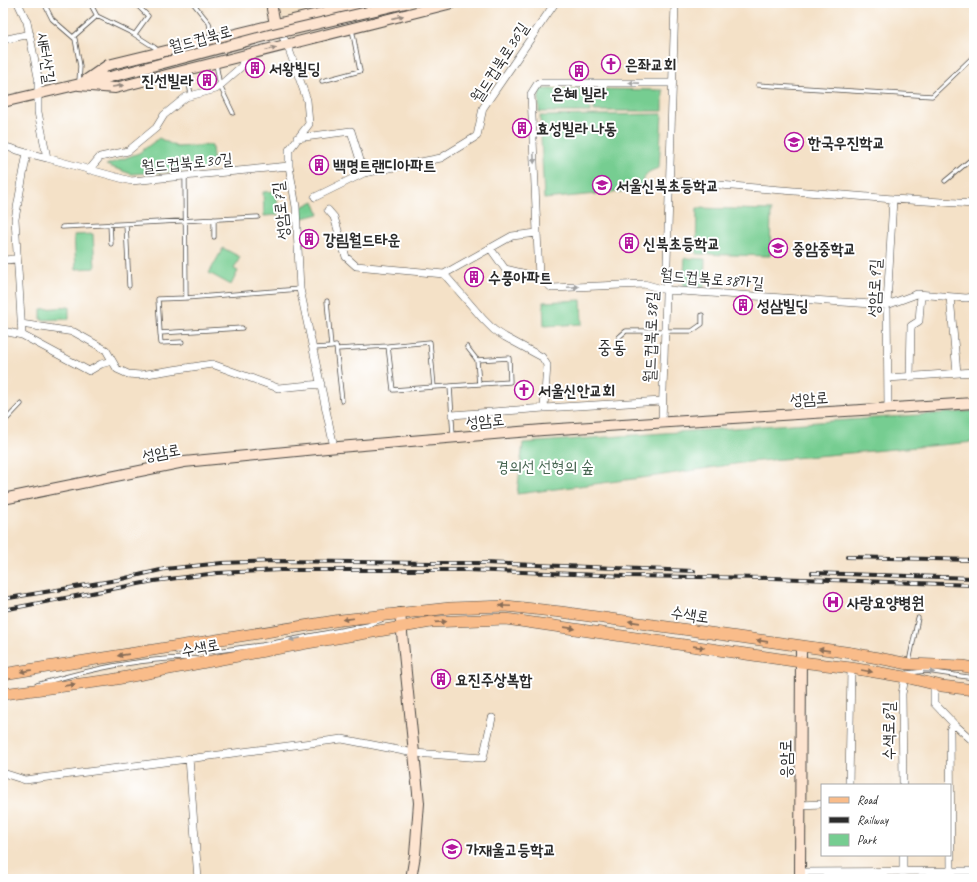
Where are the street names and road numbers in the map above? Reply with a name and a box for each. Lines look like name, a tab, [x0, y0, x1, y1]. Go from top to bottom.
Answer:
street label: 월드컵북로36길	[466, 19, 533, 106]
street label: 월드컵북로	[167, 21, 234, 57]
street label: 새터산길	[33, 31, 60, 85]
street label: 월드컵북로30길	[141, 149, 234, 177]
street label: 성암로7길	[268, 181, 294, 241]
street label: 성암로9길	[864, 258, 886, 318]
street label: 월드컵북로38가길	[659, 264, 765, 294]
street label: 월드컵북로38길	[639, 291, 663, 383]
street label: 성암로	[789, 388, 829, 410]
street label: 성암로	[465, 409, 505, 433]
street label: 성암로	[140, 439, 182, 466]
street label: 수색로	[669, 602, 710, 628]
street label: 수색로	[179, 634, 221, 661]
street label: 수색로8길	[879, 702, 899, 760]
street label: 응암로	[776, 740, 796, 778]

